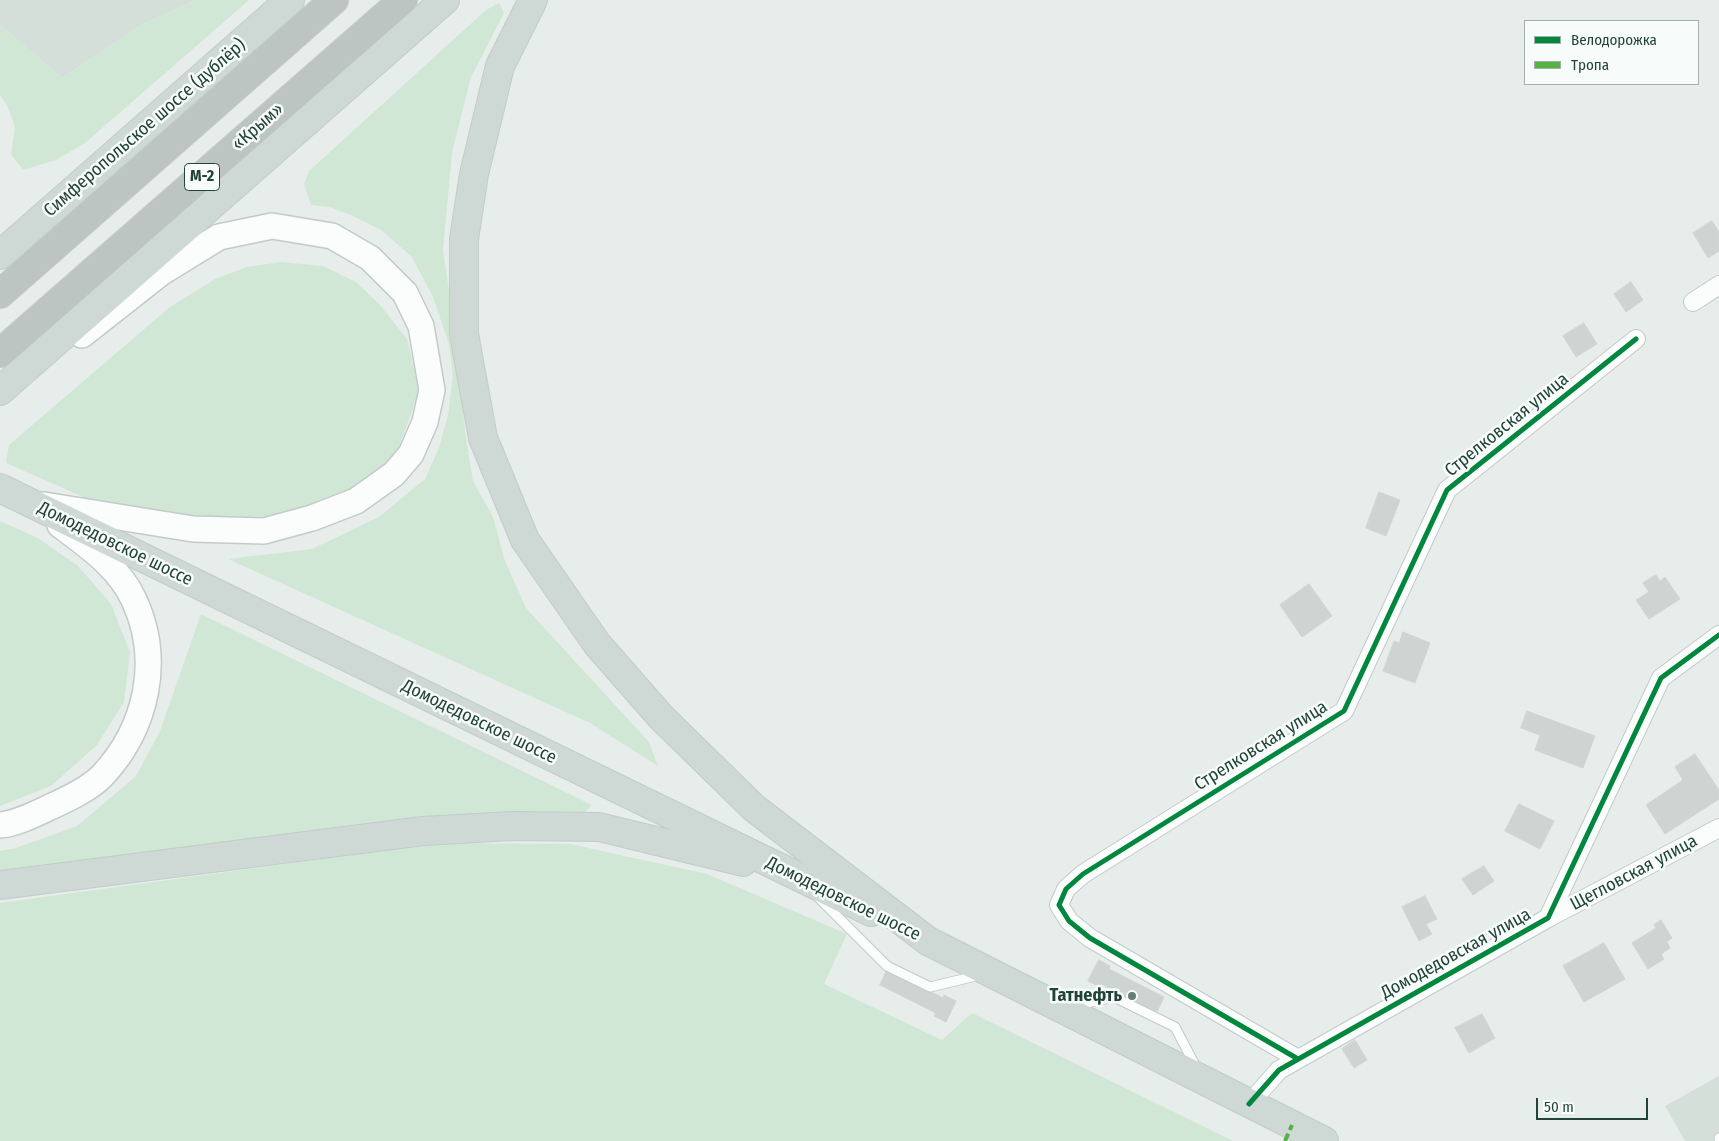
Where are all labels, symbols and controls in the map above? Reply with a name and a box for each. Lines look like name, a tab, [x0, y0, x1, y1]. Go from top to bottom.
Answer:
legend	[1524, 20, 1699, 85]
text: Велодорожка	[1571, 31, 1657, 49]
street label: Симферопольское шоссе (дублёр)	[40, 34, 250, 222]
text: Тропа	[1571, 56, 1609, 74]
street label: «Крым»	[228, 99, 288, 155]
road number: М-2	[184, 163, 220, 190]
street label: Стрелковская улица	[1441, 369, 1573, 481]
street label: Домодедовское шоссе	[34, 497, 196, 591]
street label: Домодедовское шоссе	[398, 675, 560, 769]
street label: Стрелковская улица	[1191, 696, 1331, 796]
street label: Щегловская улица	[1567, 830, 1701, 916]
street label: Домодедовское шоссе	[762, 852, 924, 946]
street label: Домодедовская улица	[1377, 904, 1535, 1004]
place label: Татнефть	[1049, 985, 1122, 1007]
marker: Татнефть	[1126, 990, 1138, 1002]
scale bar	[1539, 1088, 1652, 1120]
text: 50 m	[1544, 1098, 1574, 1116]

